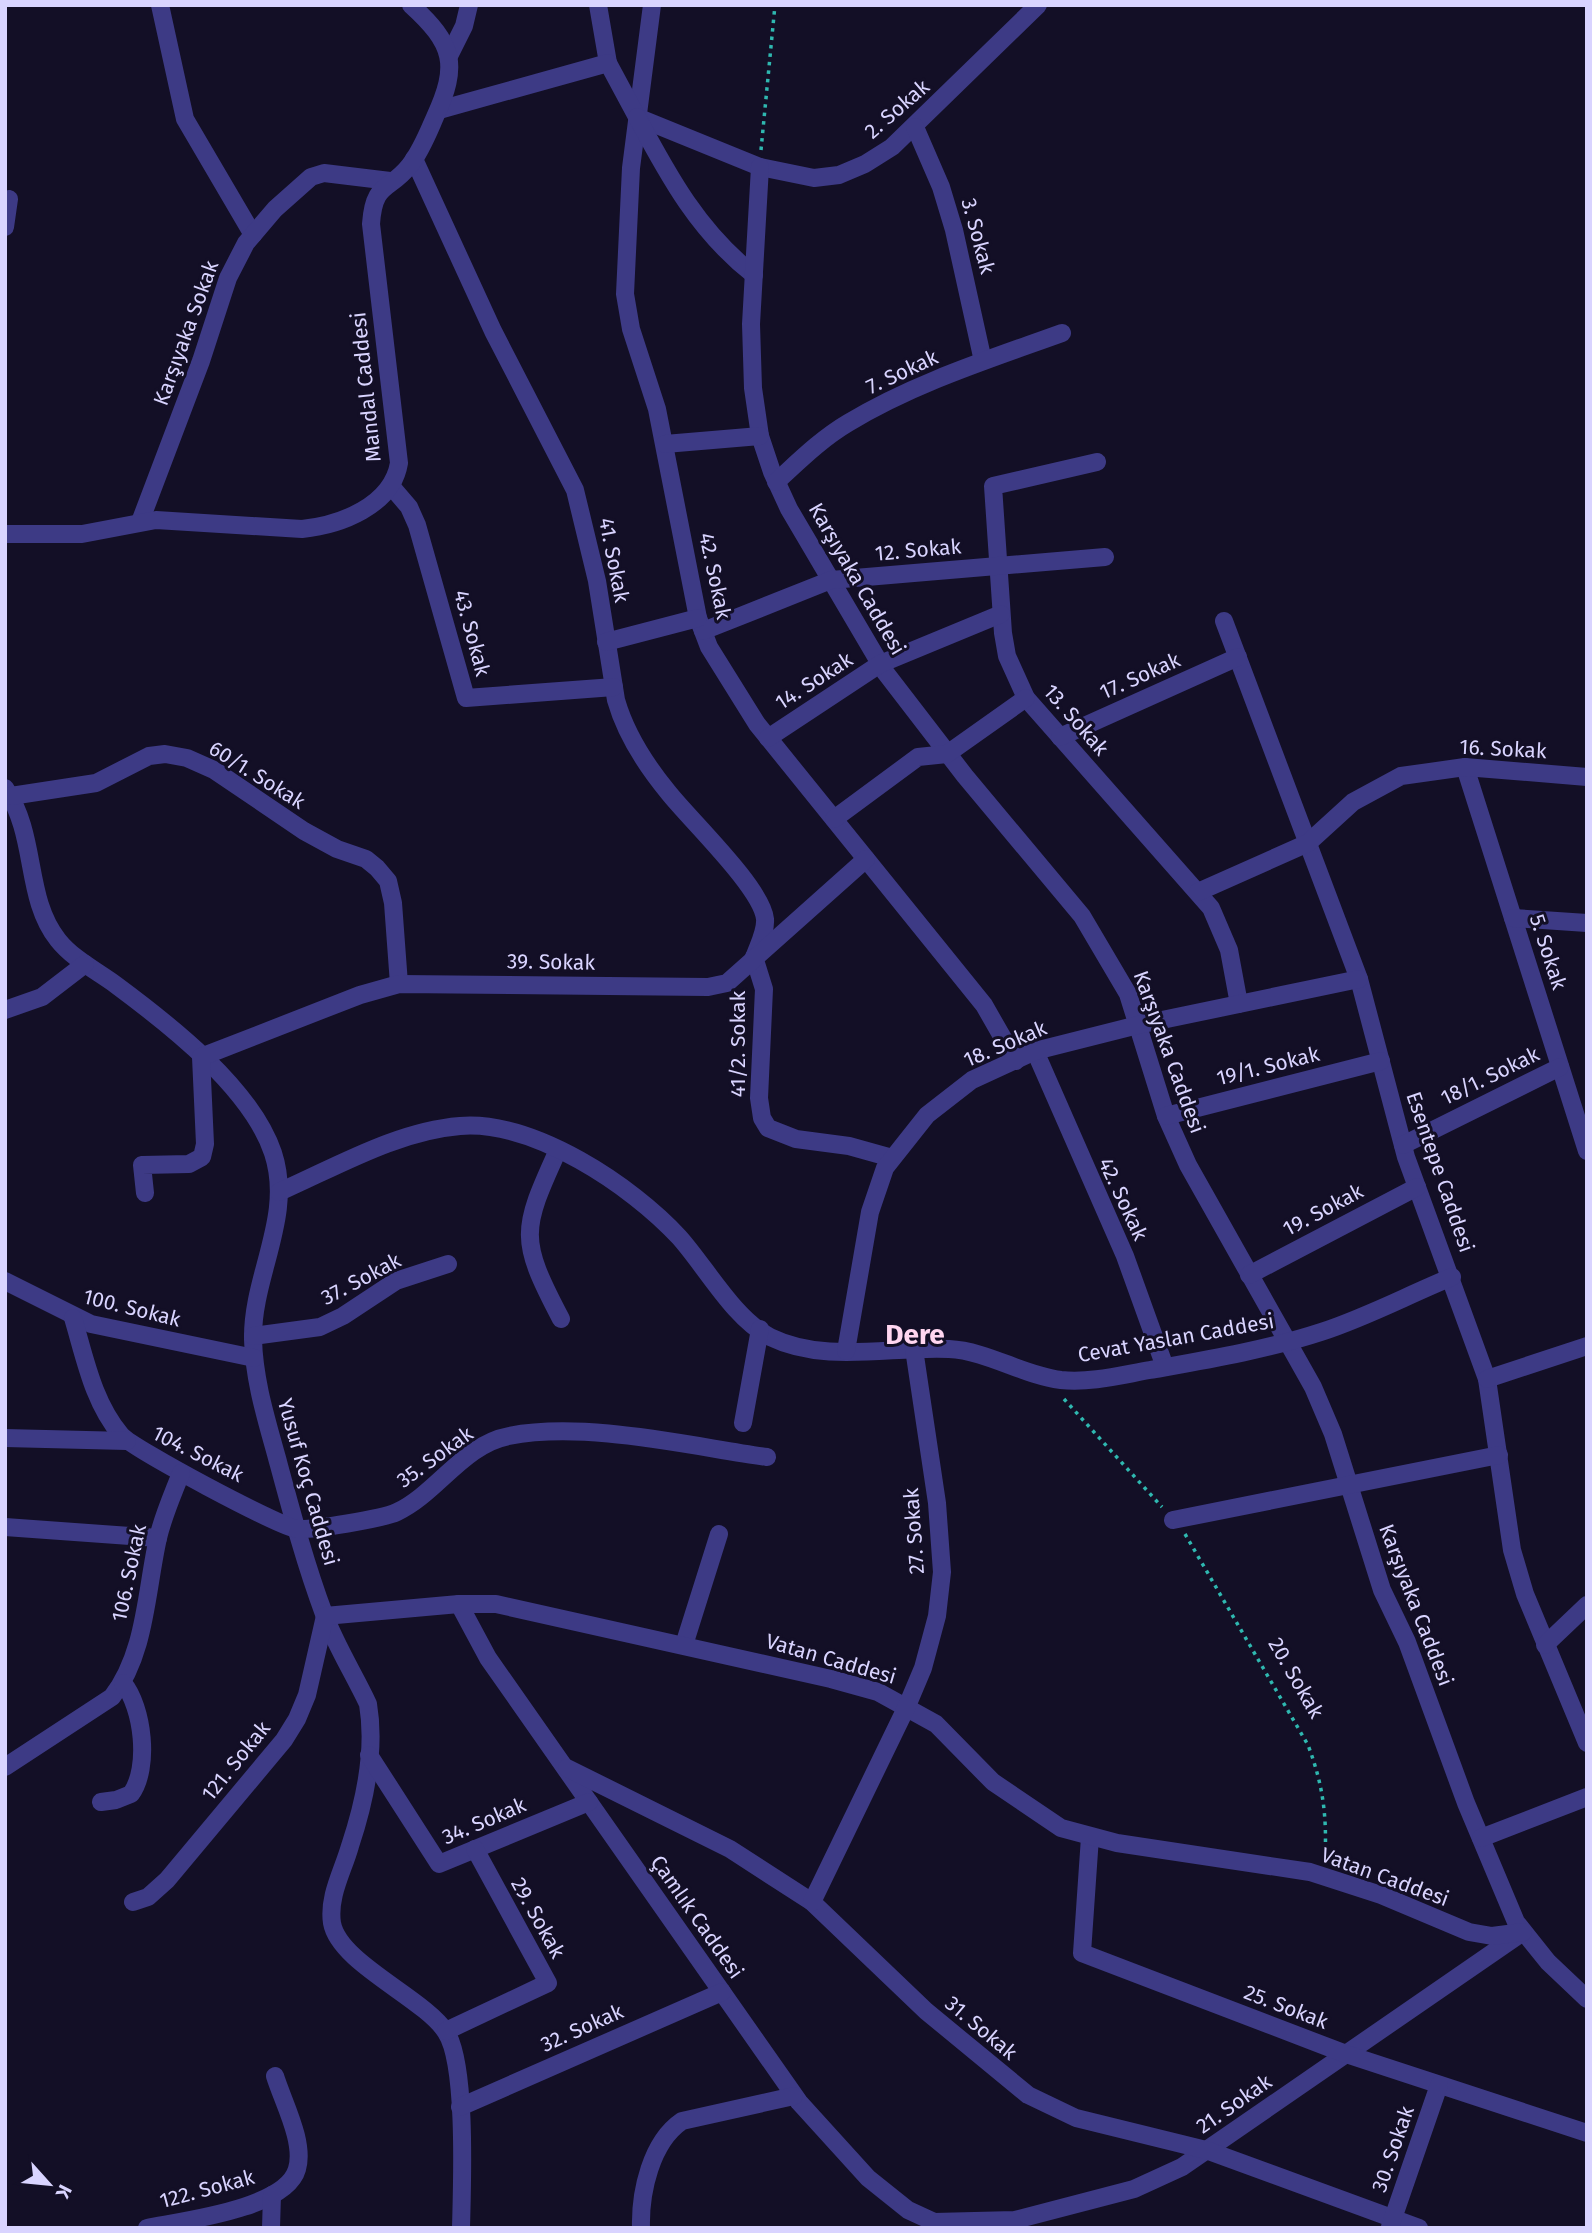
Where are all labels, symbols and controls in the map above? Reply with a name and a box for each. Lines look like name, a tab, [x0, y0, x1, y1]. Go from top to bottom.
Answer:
street label: 2. Sokak	[859, 74, 935, 144]
street label: 3. Sokak	[955, 195, 1001, 277]
street label: Karşıyaka Sokak	[148, 257, 224, 409]
street label: Mandal Caddesi	[345, 311, 387, 463]
street label: 7. Sokak	[862, 344, 942, 400]
street label: Karşıyaka Caddesi	[803, 498, 911, 660]
street label: 41. Sokak	[593, 515, 635, 605]
street label: 42. Sokak	[693, 530, 737, 622]
street label: 12. Sokak	[874, 533, 962, 567]
street label: 43. Sokak	[448, 587, 496, 679]
street label: 14. Sokak	[770, 646, 858, 716]
street label: 17. Sokak	[1096, 647, 1184, 705]
street label: 13. Sokak	[1038, 679, 1114, 761]
street label: 16. Sokak	[1459, 734, 1547, 764]
street label: 60/1. Sokak	[204, 735, 310, 815]
street label: 5. Sokak	[1524, 911, 1572, 993]
street label: 39. Sokak	[507, 948, 596, 976]
street label: Karşıyaka Caddesi	[1127, 967, 1211, 1137]
street label: 41/2. Sokak	[725, 991, 751, 1097]
street label: 18. Sokak	[960, 1015, 1051, 1073]
street label: 19/1. Sokak	[1214, 1041, 1322, 1091]
street label: 18/1. Sokak	[1437, 1041, 1544, 1111]
street label: Esentepe Caddesi	[1400, 1088, 1480, 1256]
street label: 42. Sokak	[1093, 1154, 1153, 1245]
street label: 19. Sokak	[1278, 1178, 1368, 1242]
street label: 37. Sokak	[317, 1247, 406, 1311]
street label: 100. Sokak	[81, 1283, 184, 1333]
street label: Cevat Yaslan Caddesi	[1076, 1308, 1276, 1368]
district label: Dere	[885, 1318, 945, 1351]
street label: Yusuf Koç Caddesi	[272, 1395, 344, 1569]
street label: 104. Sokak	[148, 1420, 248, 1488]
street label: 35. Sokak	[392, 1420, 478, 1493]
street label: 27. Sokak	[898, 1487, 930, 1575]
street label: Karşıyaka Caddesi	[1373, 1520, 1459, 1690]
street label: 106. Sokak	[106, 1522, 152, 1624]
street label: Vatan Caddesi	[763, 1628, 899, 1690]
street label: 20. Sokak	[1262, 1633, 1330, 1723]
street label: 121. Sokak	[196, 1716, 276, 1806]
street label: 34. Sokak	[438, 1792, 530, 1850]
street label: Vatan Caddesi	[1317, 1842, 1453, 1912]
street label: Çamlık Caddesi	[645, 1850, 749, 1984]
street label: 29. Sokak	[505, 1873, 571, 1963]
street label: 25. Sokak	[1240, 1979, 1332, 2035]
street label: 31. Sokak	[940, 1990, 1022, 2066]
street label: 32. Sokak	[537, 1998, 628, 2058]
street label: 21. Sokak	[1191, 2069, 1277, 2139]
street label: 30. Sokak	[1366, 2102, 1420, 2195]
north arrow	[14, 2149, 84, 2219]
street label: 122. Sokak	[157, 2164, 257, 2214]
text: K	[50, 2181, 77, 2203]

